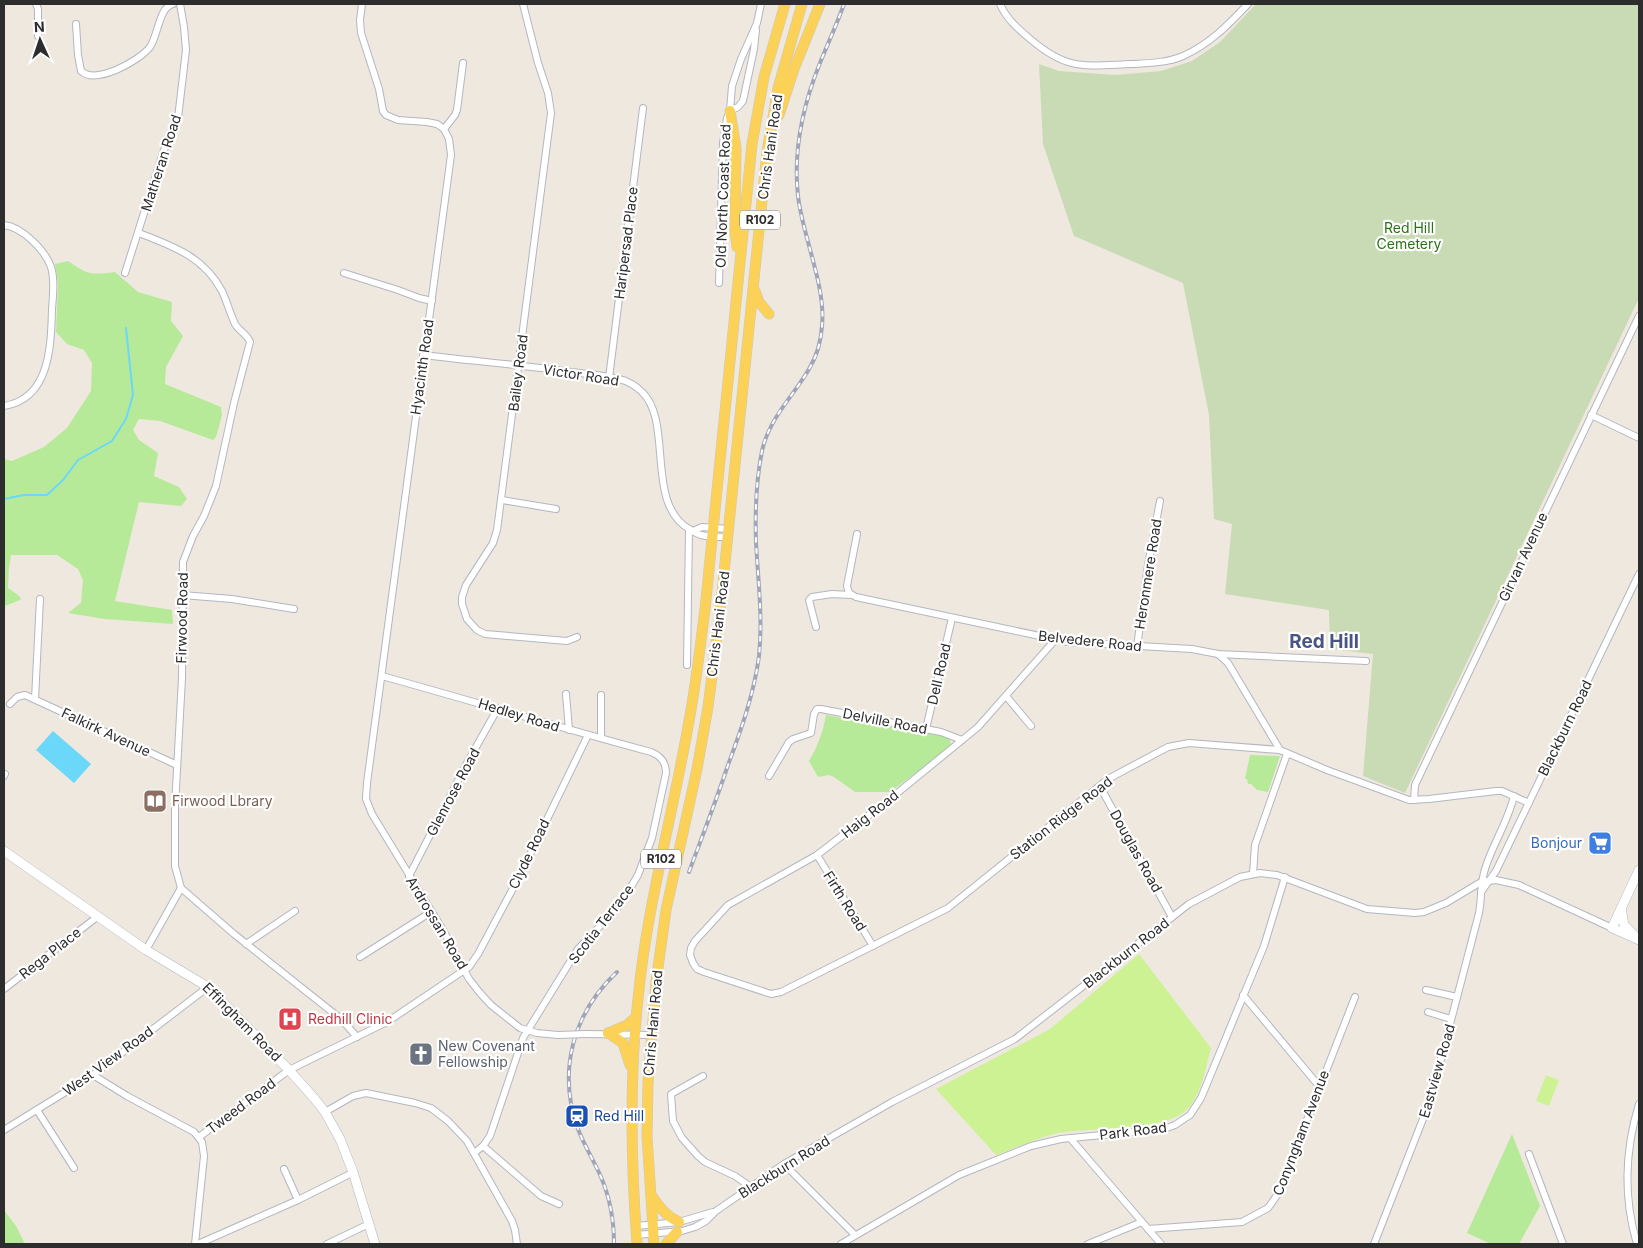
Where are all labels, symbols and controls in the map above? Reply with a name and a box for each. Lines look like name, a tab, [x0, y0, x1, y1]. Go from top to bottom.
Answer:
north arrow	[15, 15, 65, 65]
text: N	[34, 18, 45, 35]
street label: Chris Hani Road	[754, 93, 785, 201]
street label: Matheran Road	[137, 112, 184, 213]
street label: Old North Coast Road	[711, 124, 734, 268]
street label: Haripersad Place	[610, 186, 641, 300]
road number: R102	[740, 210, 780, 230]
park label: Red Hill Cemetery	[1377, 219, 1442, 252]
street label: Hyacinth Road	[406, 318, 437, 416]
street label: Bailey Road	[504, 334, 531, 412]
street label: Victor Road	[542, 360, 620, 389]
street label: Girvan Avenue	[1494, 510, 1551, 604]
street label: Heronmere Road	[1130, 517, 1165, 630]
street label: Chris Hani Road	[703, 570, 732, 678]
street label: Firwood Road	[172, 572, 191, 664]
street label: Belvedere Road	[1037, 627, 1143, 654]
district label: Red Hill	[1289, 630, 1359, 653]
street label: Dell Road	[923, 641, 954, 706]
street label: Blackburn Road	[1534, 677, 1595, 778]
street label: Hedley Road	[476, 694, 562, 735]
street label: Falkirk Avenue	[59, 703, 154, 760]
street label: Delville Road	[841, 704, 929, 737]
street label: Glenrose Road	[422, 745, 483, 839]
street label: Station Ridge Road	[1006, 772, 1115, 863]
street label: Haig Road	[838, 786, 902, 841]
library icon: Firwood Lbrary	[142, 788, 168, 814]
place label: Firwood Lbrary	[172, 792, 273, 809]
street label: Douglas Road	[1107, 807, 1166, 895]
street label: Clyde Road	[504, 816, 553, 892]
supermarket icon: Bonjour	[1587, 830, 1613, 856]
place label: Bonjour	[1531, 834, 1582, 851]
road number: R102	[641, 850, 681, 869]
street label: Firth Road	[820, 868, 871, 934]
street label: Ardrossan Road	[403, 873, 472, 972]
street label: Scotia Terrace	[564, 881, 637, 967]
street label: Blackburn Road	[1079, 914, 1172, 991]
street label: Rega Place	[15, 923, 84, 982]
street label: Chris Hani Road	[639, 969, 666, 1077]
street label: Effingham Road	[199, 979, 285, 1065]
hospital icon: Redhill Clinic	[277, 1006, 303, 1032]
place label: Redhill Clinic	[308, 1010, 393, 1027]
street label: West View Road	[59, 1022, 156, 1099]
street label: Eastview Road	[1415, 1022, 1458, 1120]
place label: New Covenant Fellowship	[438, 1037, 535, 1070]
church icon: New Covenant Fellowship	[408, 1041, 434, 1067]
street label: Conyngham Avenue	[1269, 1068, 1332, 1198]
street label: Tweed Road	[203, 1074, 279, 1137]
station icon: Red Hill	[564, 1103, 590, 1129]
place label: Red Hill	[594, 1107, 644, 1124]
street label: Park Road	[1098, 1118, 1168, 1143]
street label: Blackburn Road	[735, 1132, 833, 1201]

